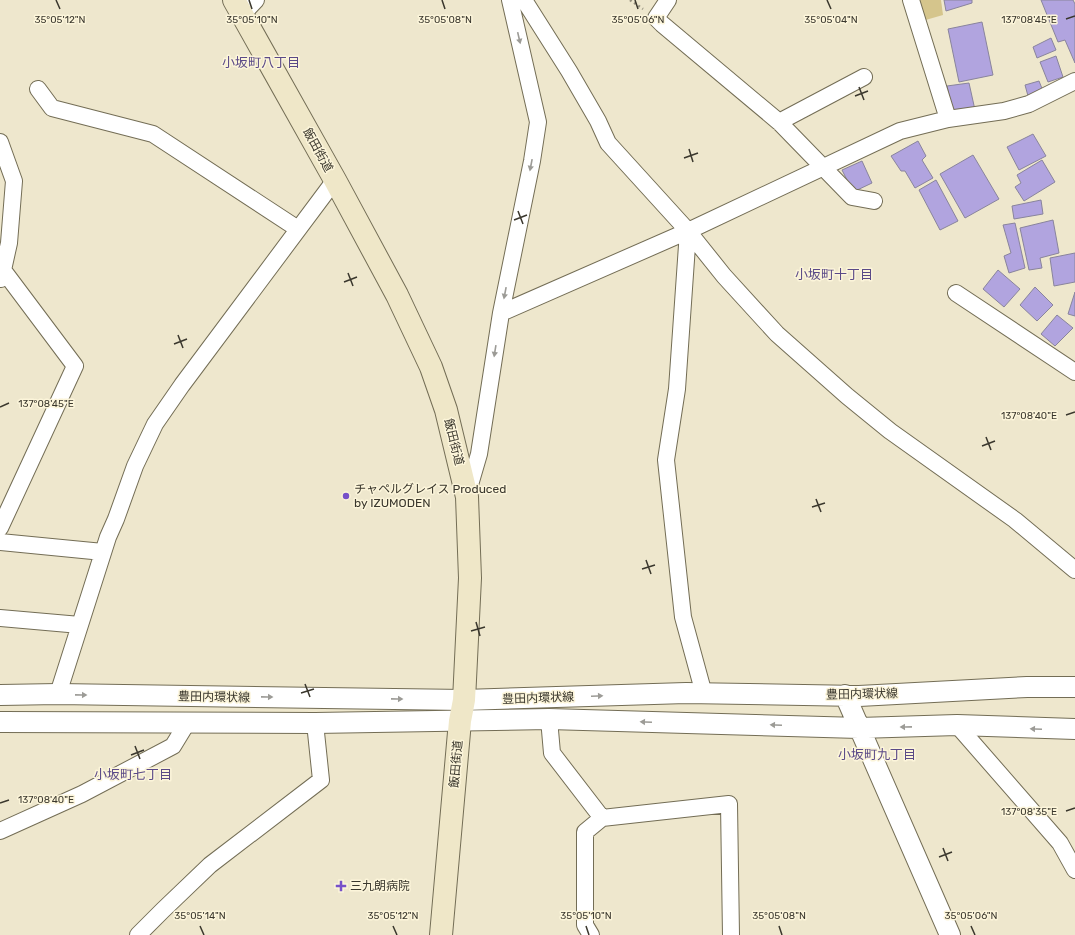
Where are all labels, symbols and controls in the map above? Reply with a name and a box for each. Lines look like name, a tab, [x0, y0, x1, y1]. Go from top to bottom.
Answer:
text: 35°05'12"N	[34, 14, 86, 26]
text: 35°05'10"N	[226, 14, 278, 26]
text: 35°05'08"N	[418, 14, 472, 26]
text: 35°05'06"N	[611, 14, 665, 26]
text: 35°05'04"N	[804, 14, 858, 26]
text: 137°08'45"E	[1001, 14, 1057, 26]
one-way arrow	[516, 32, 522, 44]
district label: 小坂町八丁目	[222, 55, 300, 70]
street label: 飯田街道	[300, 126, 336, 174]
one-way arrow	[528, 159, 534, 171]
district label: 小坂町十丁目	[795, 267, 873, 282]
one-way arrow	[502, 286, 508, 299]
one-way arrow	[492, 345, 498, 358]
text: 137°08'45"E	[18, 398, 74, 410]
text: 137°08'40"E	[1001, 410, 1057, 422]
street label: 飯田街道	[441, 417, 467, 467]
place label: チャペルグレイス Produced by IZUMODEN	[354, 482, 506, 510]
marker: チャペルグレイス Produced by IZUMODEN	[341, 491, 351, 501]
street label: 豊田内環状線	[826, 686, 898, 702]
street label: 豊田内環状線	[178, 689, 250, 705]
street label: 豊田内環状線	[502, 690, 574, 706]
one-way arrow	[75, 692, 88, 698]
one-way arrow	[591, 693, 604, 699]
one-way arrow	[261, 694, 273, 701]
one-way arrow	[391, 696, 403, 703]
one-way arrow	[639, 719, 652, 725]
one-way arrow	[770, 722, 782, 729]
one-way arrow	[899, 724, 912, 730]
one-way arrow	[1030, 725, 1042, 732]
street label: 飯田街道	[447, 739, 465, 789]
district label: 小坂町九丁目	[838, 747, 916, 762]
district label: 小坂町七丁目	[94, 767, 172, 782]
text: 137°08'40"E	[18, 794, 74, 806]
text: 137°08'35"E	[1001, 806, 1057, 818]
place label: 三九朗病院	[350, 879, 410, 893]
marker: 三九朗病院	[335, 880, 347, 892]
text: 35°05'14"N	[174, 910, 226, 922]
text: 35°05'12"N	[367, 910, 419, 922]
text: 35°05'10"N	[560, 910, 612, 922]
text: 35°05'08"N	[752, 910, 806, 922]
text: 35°05'06"N	[944, 910, 998, 922]

